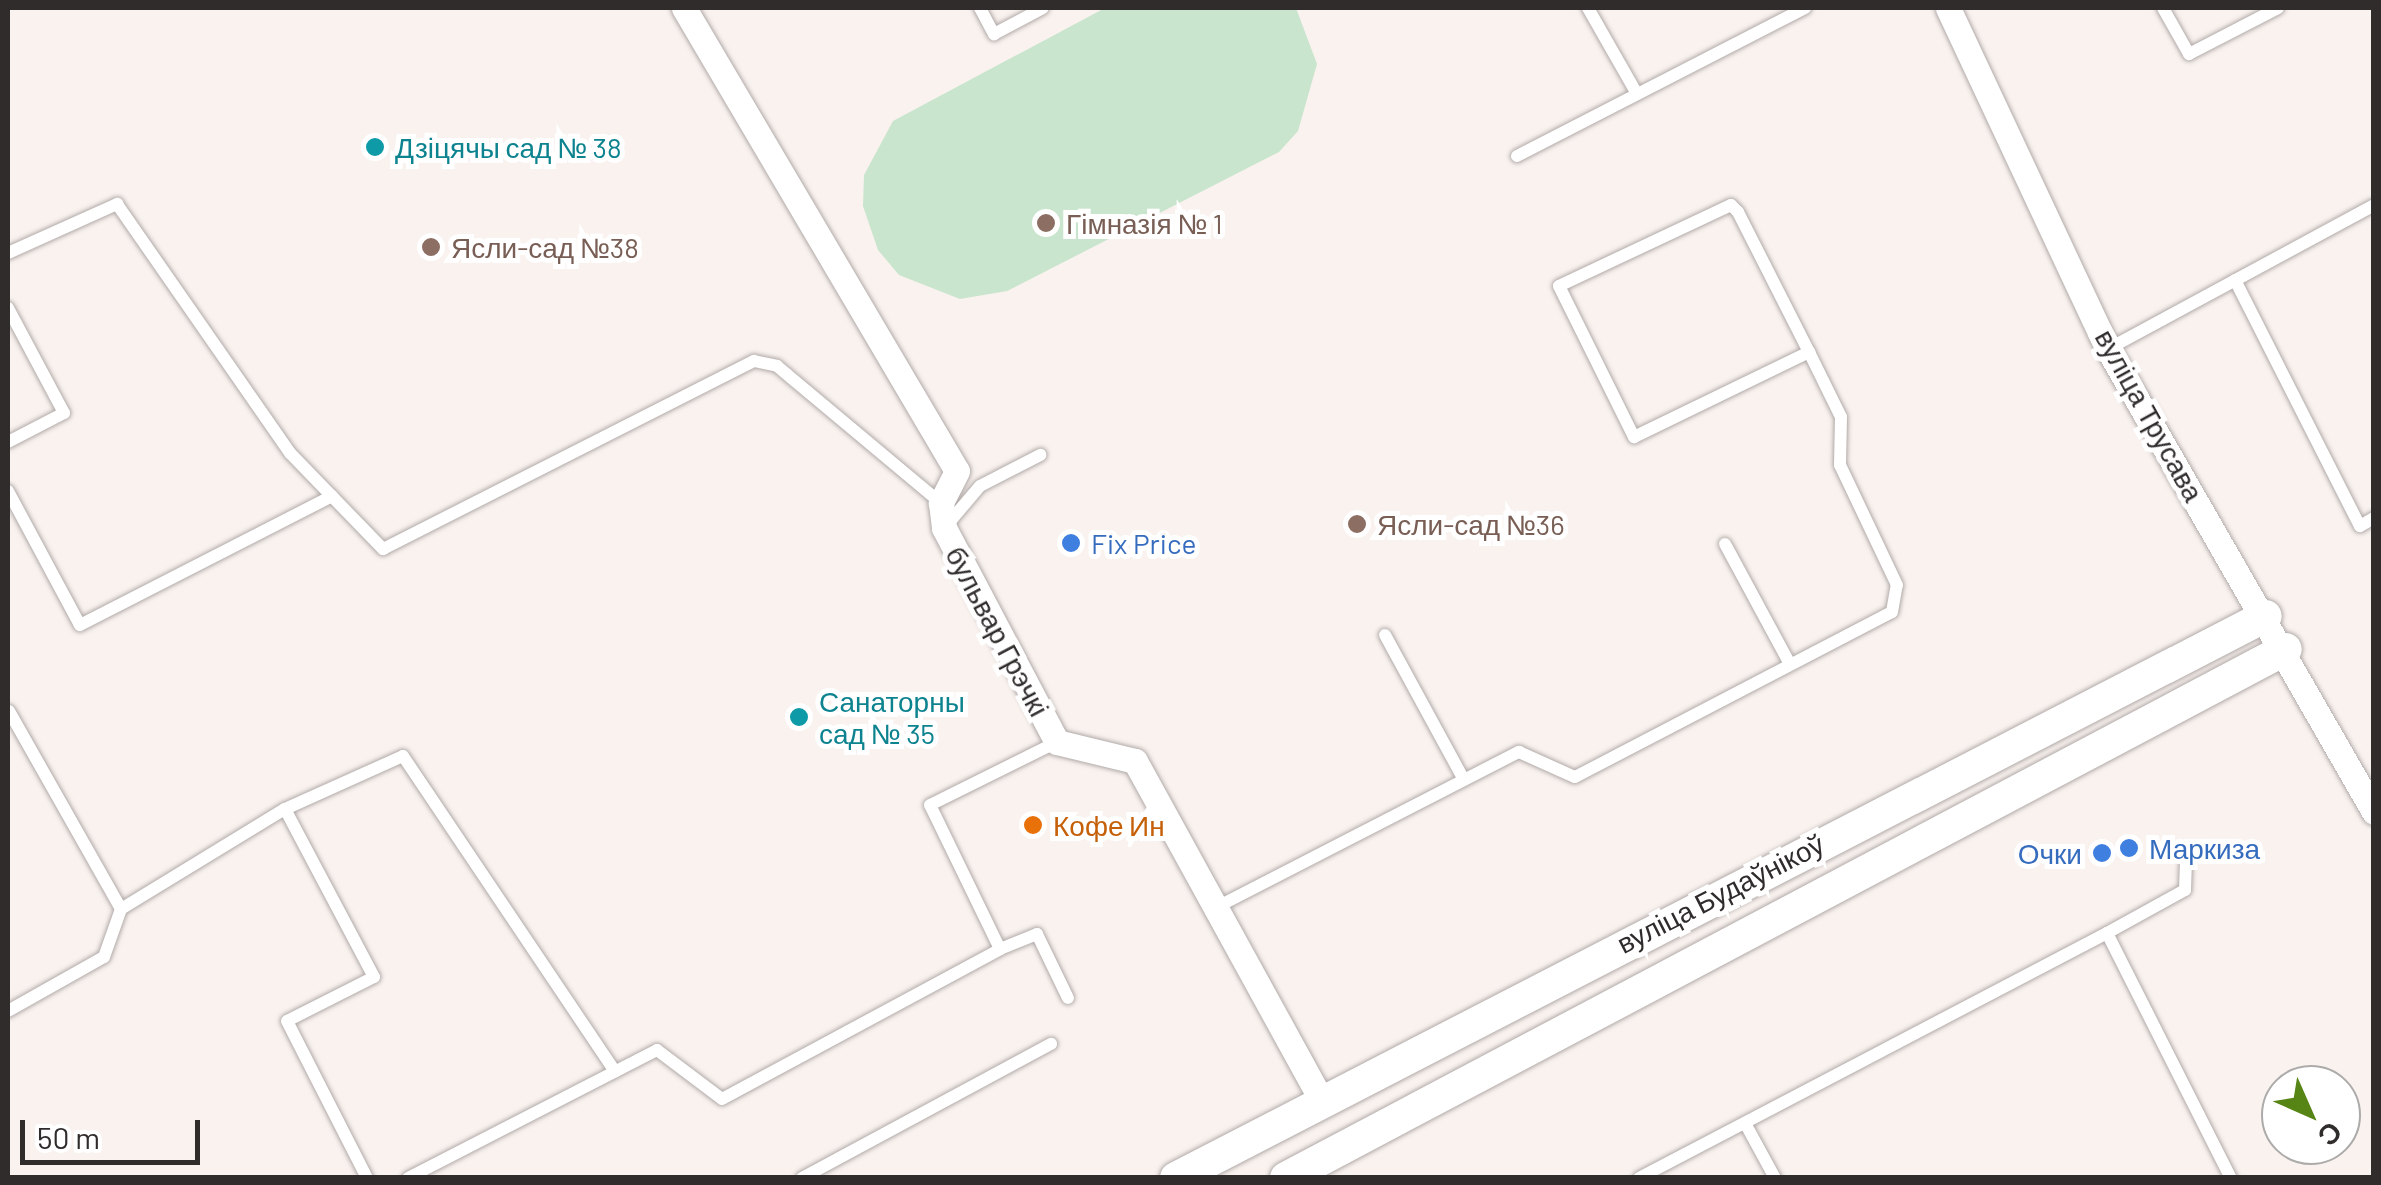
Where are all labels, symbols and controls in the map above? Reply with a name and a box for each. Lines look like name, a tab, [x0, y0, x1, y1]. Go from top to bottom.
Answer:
place label: Дзіцячы сад № 38	[395, 130, 622, 164]
marker: Дзіцячы сад № 38	[364, 136, 386, 158]
place label: Гімназія № 1	[1066, 206, 1223, 240]
marker: Гімназія № 1	[1035, 212, 1057, 234]
place label: Ясли-сад №38	[451, 230, 639, 264]
marker: Ясли-сад №38	[420, 236, 442, 258]
street label: вуліца Трусава	[2089, 323, 2211, 507]
place label: Ясли-сад №36	[1377, 507, 1565, 541]
marker: Ясли-сад №36	[1346, 513, 1368, 535]
place label: Fix Price	[1091, 526, 1196, 560]
marker: Fix Price	[1060, 532, 1082, 554]
street label: бульвар Грэчкі	[939, 540, 1057, 722]
place label: Санаторны сад № 35	[819, 684, 965, 750]
marker: Санаторны сад № 35	[788, 706, 810, 728]
place label: Кофе Ин	[1053, 808, 1165, 842]
marker: Кофе Ин	[1022, 814, 1044, 836]
street label: вуліца Будаўнікоў	[1611, 826, 1829, 960]
place label: Маркиза	[2149, 831, 2260, 865]
place label: Очки	[2018, 836, 2082, 870]
marker: Маркиза	[2118, 837, 2140, 859]
marker: Очки	[2091, 842, 2113, 864]
north arrow	[2261, 1065, 2361, 1165]
scale bar	[25, 1100, 205, 1162]
text: С	[2312, 1116, 2350, 1154]
text: 50 m	[37, 1119, 100, 1155]

